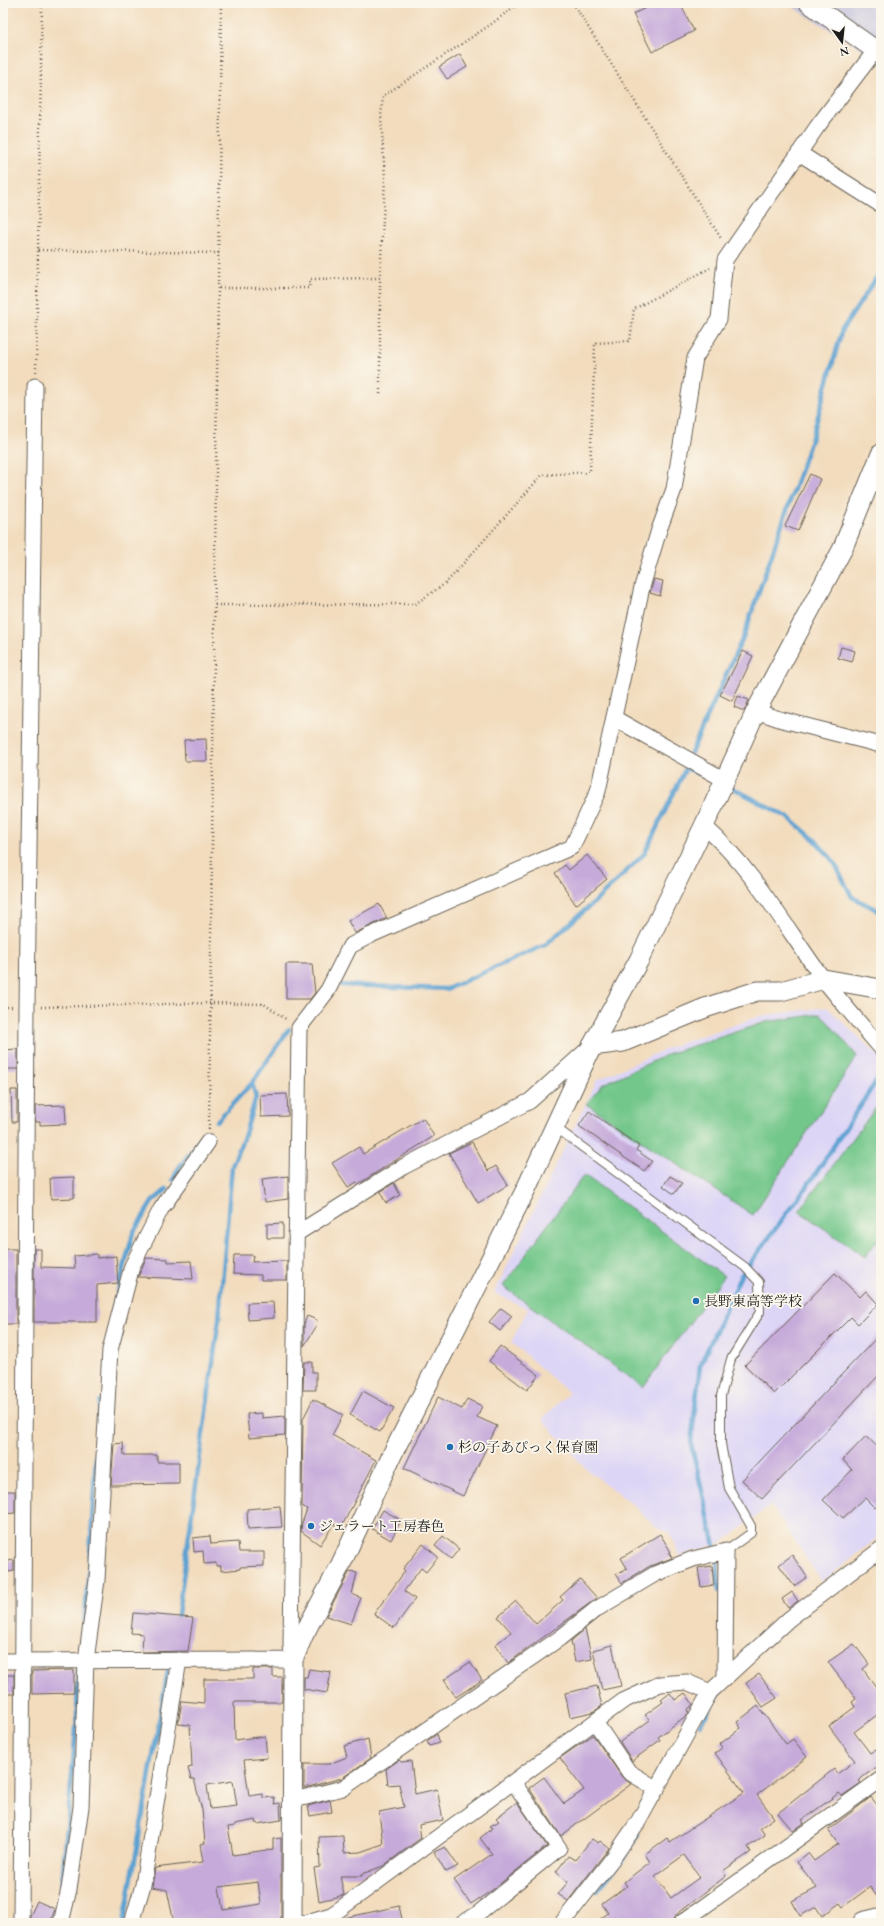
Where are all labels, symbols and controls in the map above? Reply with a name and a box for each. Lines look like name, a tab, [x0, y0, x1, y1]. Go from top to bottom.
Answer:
north arrow	[822, 22, 862, 62]
text: N	[838, 44, 851, 60]
place label: 長野東高等学校	[704, 1292, 802, 1310]
marker: 長野東高等学校	[691, 1296, 701, 1306]
place label: 杉の子あぴっく保育園	[458, 1438, 598, 1456]
marker: 杉の子あぴっく保育園	[445, 1442, 455, 1452]
place label: ジェラート工房春色	[319, 1517, 445, 1535]
marker: ジェラート工房春色	[306, 1521, 316, 1531]

